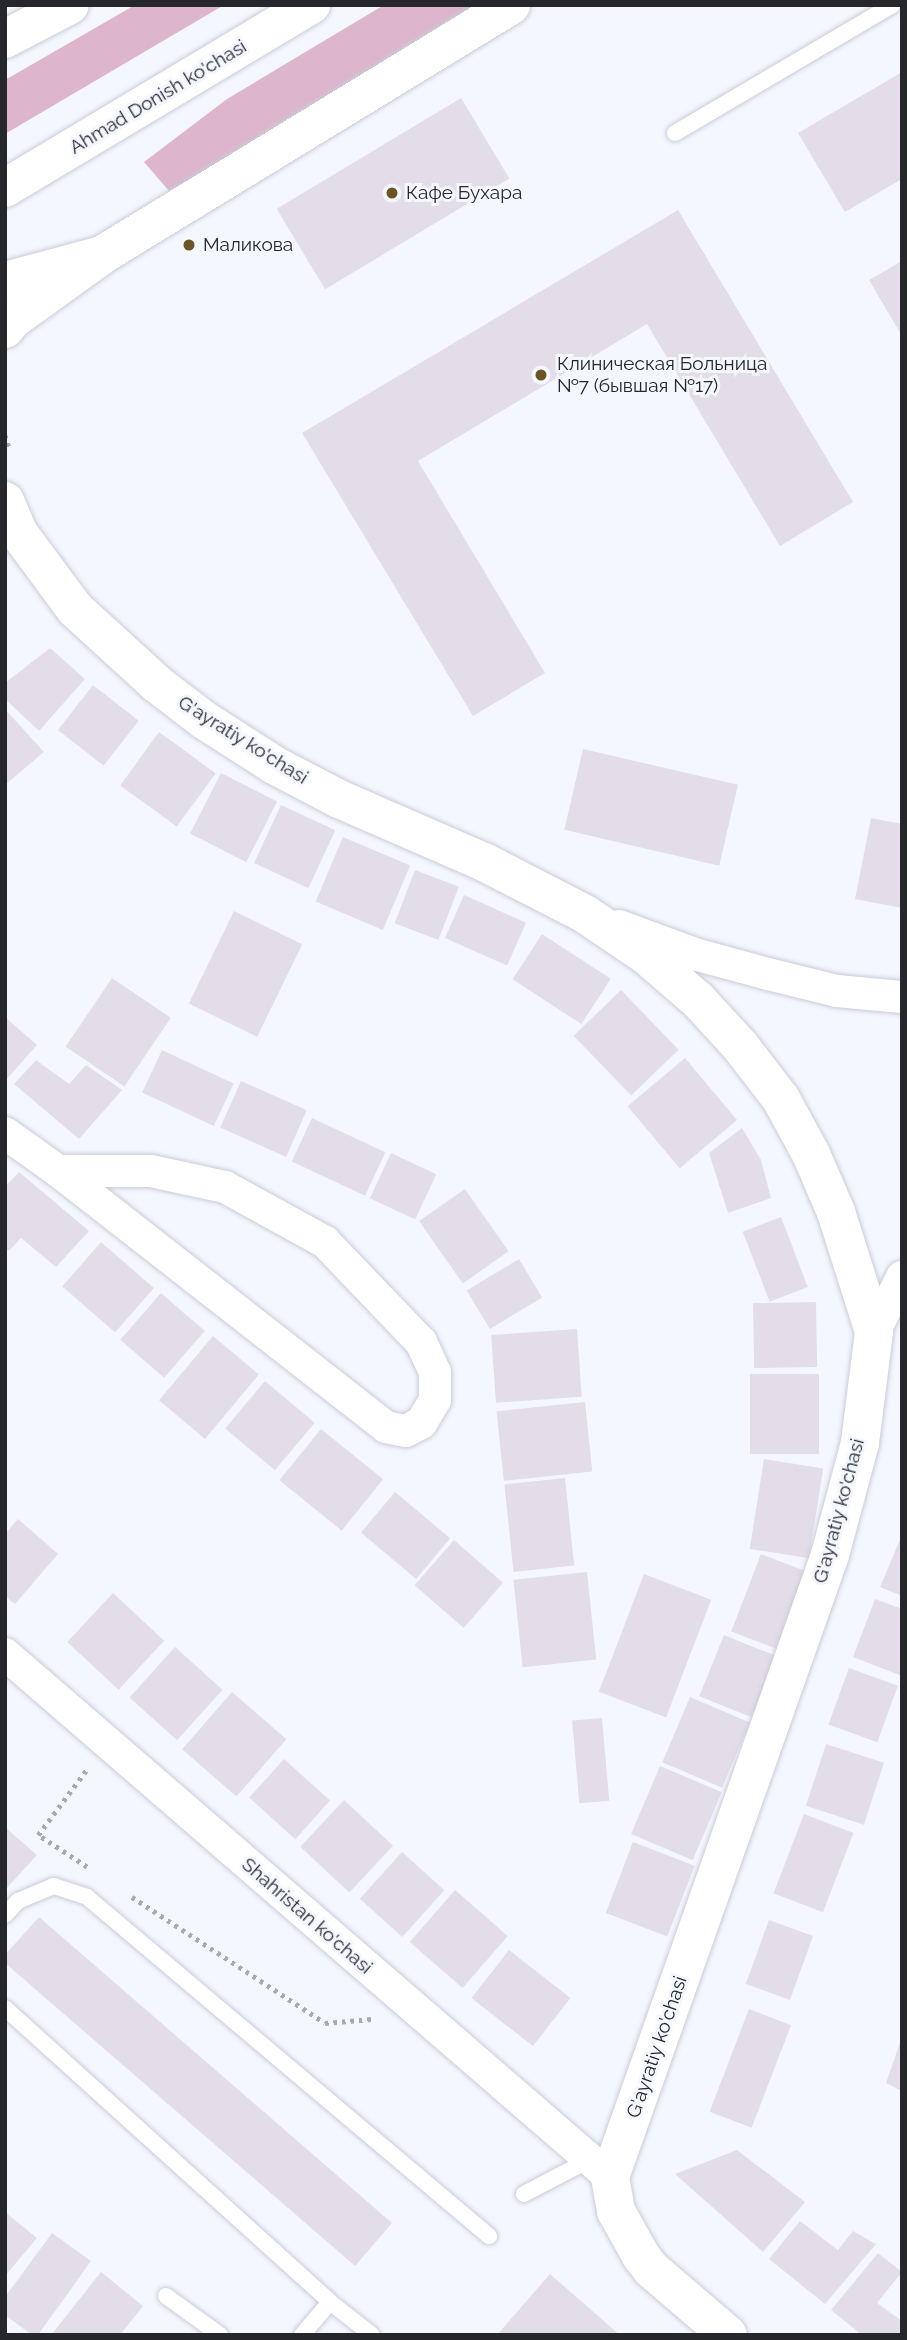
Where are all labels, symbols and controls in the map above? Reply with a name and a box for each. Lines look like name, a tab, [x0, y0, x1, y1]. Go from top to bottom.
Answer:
street label: Ahmad Donish ko'chasi	[65, 35, 251, 159]
place label: Кафе Бухара	[406, 182, 522, 204]
marker: Кафе Бухара	[384, 185, 400, 201]
place label: Маликова	[203, 234, 293, 256]
marker: Маликова	[181, 237, 197, 253]
place label: Клиническая Больница №7 (бывшая №17)	[557, 353, 767, 397]
marker: Клиническая Больница №7 (бывшая №17)	[531, 365, 551, 385]
street label: G'ayratiy ko'chasi	[174, 691, 312, 789]
street label: G'ayratiy ko'chasi	[809, 1436, 869, 1586]
street label: Shahristan ko'chasi	[237, 1853, 377, 1979]
street label: G'ayratiy ko'chasi	[622, 1973, 692, 2121]

